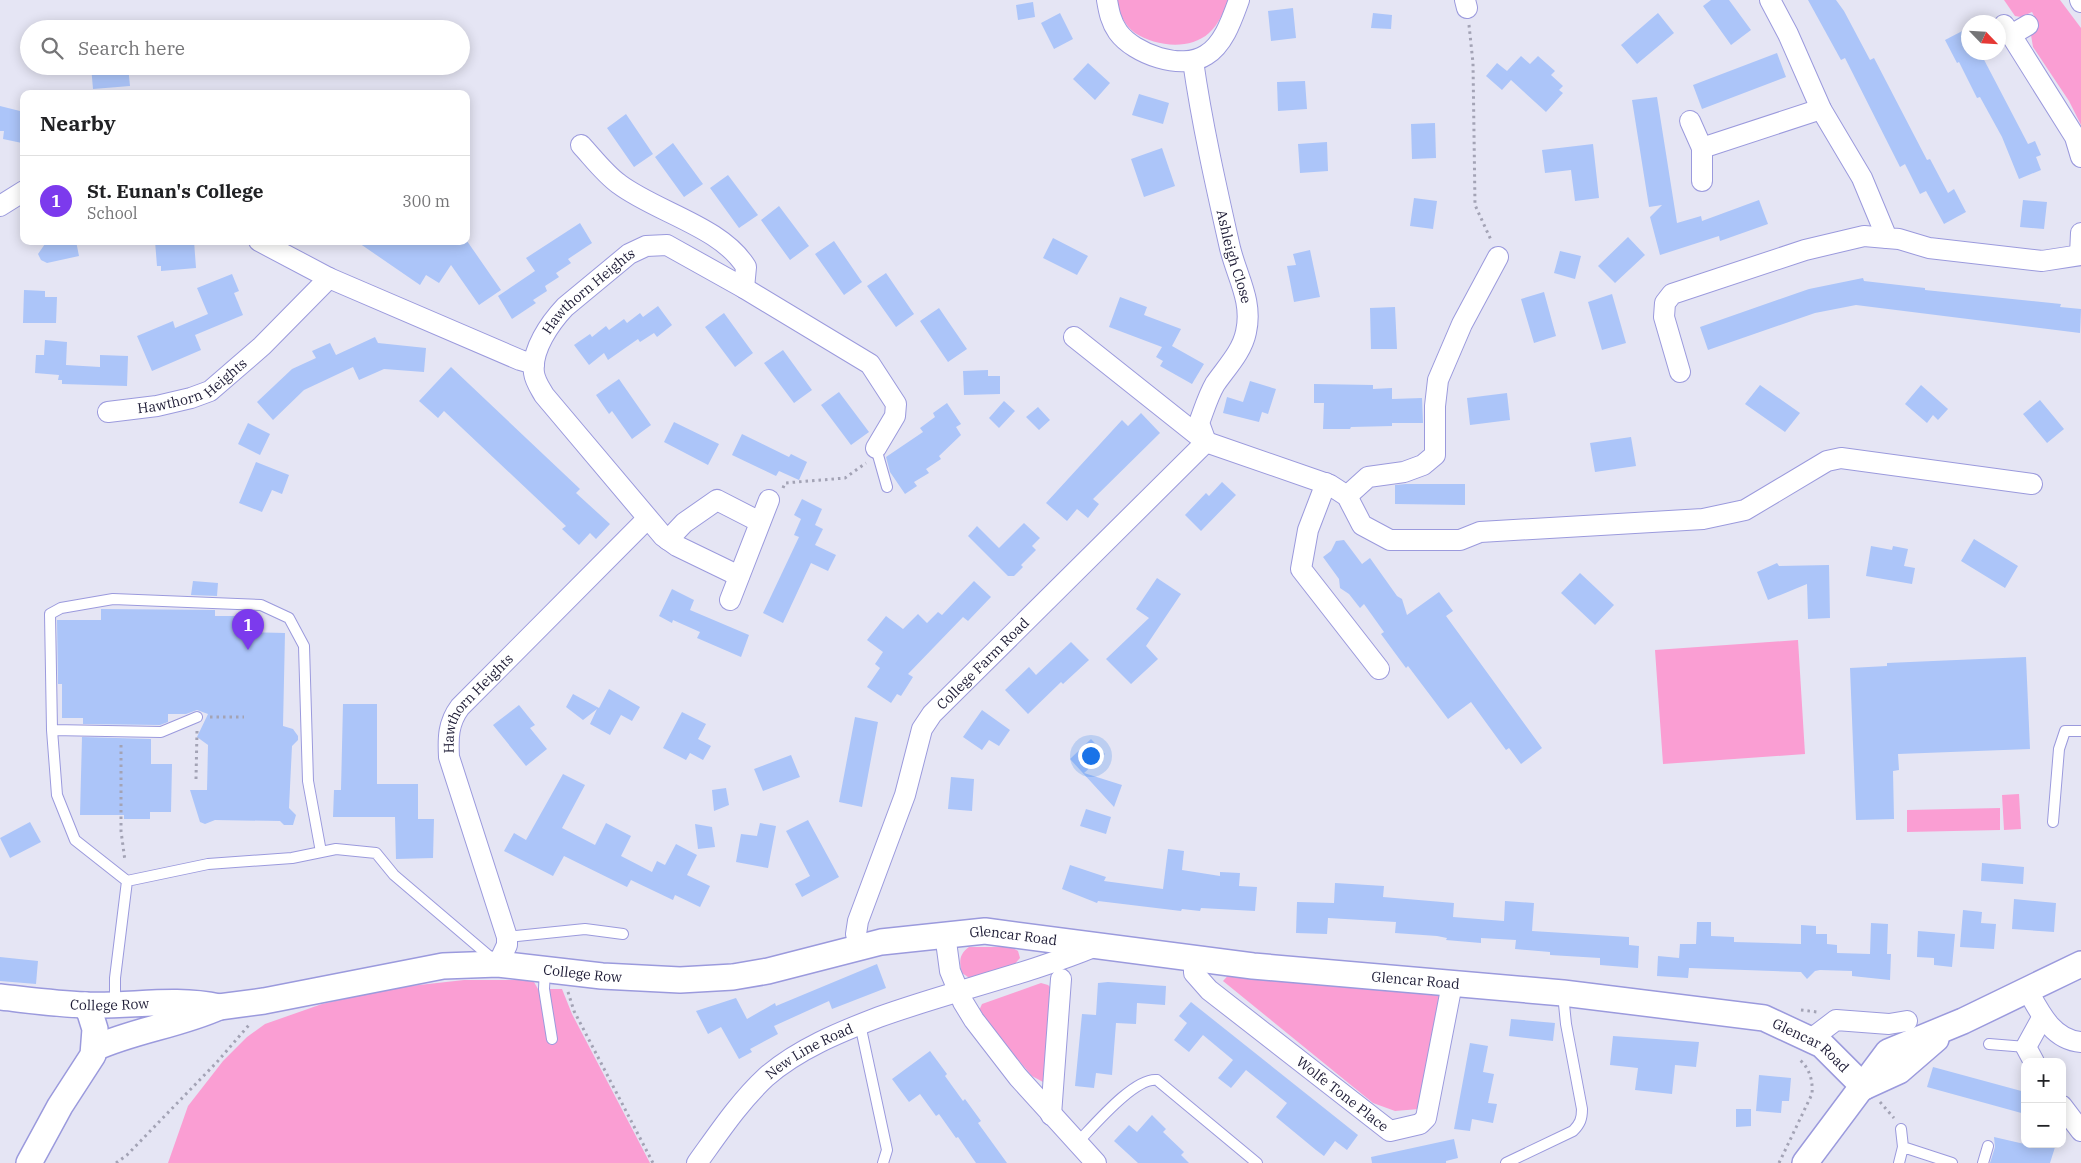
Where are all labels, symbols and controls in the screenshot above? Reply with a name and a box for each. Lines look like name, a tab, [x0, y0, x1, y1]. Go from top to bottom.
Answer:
north arrow	[1961, 15, 2006, 60]
search box	[20, 20, 470, 75]
icon: search	[38, 34, 66, 62]
text: Search here	[78, 36, 185, 60]
text: Nearby	[40, 109, 116, 137]
text: St. Eunan's College	[87, 179, 264, 203]
text: 1	[51, 191, 61, 211]
text: 300 m	[402, 191, 450, 211]
text: School	[87, 203, 138, 223]
street label: Ashleigh Close	[1213, 208, 1255, 305]
street label: Hawthorn Heights	[538, 244, 638, 337]
street label: Hawthorn Heights	[136, 354, 251, 417]
pin: 1	[232, 609, 264, 650]
street label: College Farm Road	[933, 613, 1033, 713]
street label: Hawthorn Heights	[440, 650, 517, 753]
your location	[1078, 743, 1104, 769]
street label: Glencar Road	[968, 922, 1059, 949]
street label: College Row	[542, 960, 623, 986]
street label: Glencar Road	[1371, 967, 1461, 993]
street label: College Row	[70, 994, 150, 1014]
street label: Glencar Road	[1770, 1014, 1853, 1076]
street label: New Line Road	[761, 1019, 856, 1083]
street label: Wolfe Tone Place	[1293, 1053, 1392, 1136]
map controls	[2021, 1058, 2066, 1148]
button: +	[2021, 1058, 2066, 1103]
button: −	[2021, 1103, 2066, 1148]

